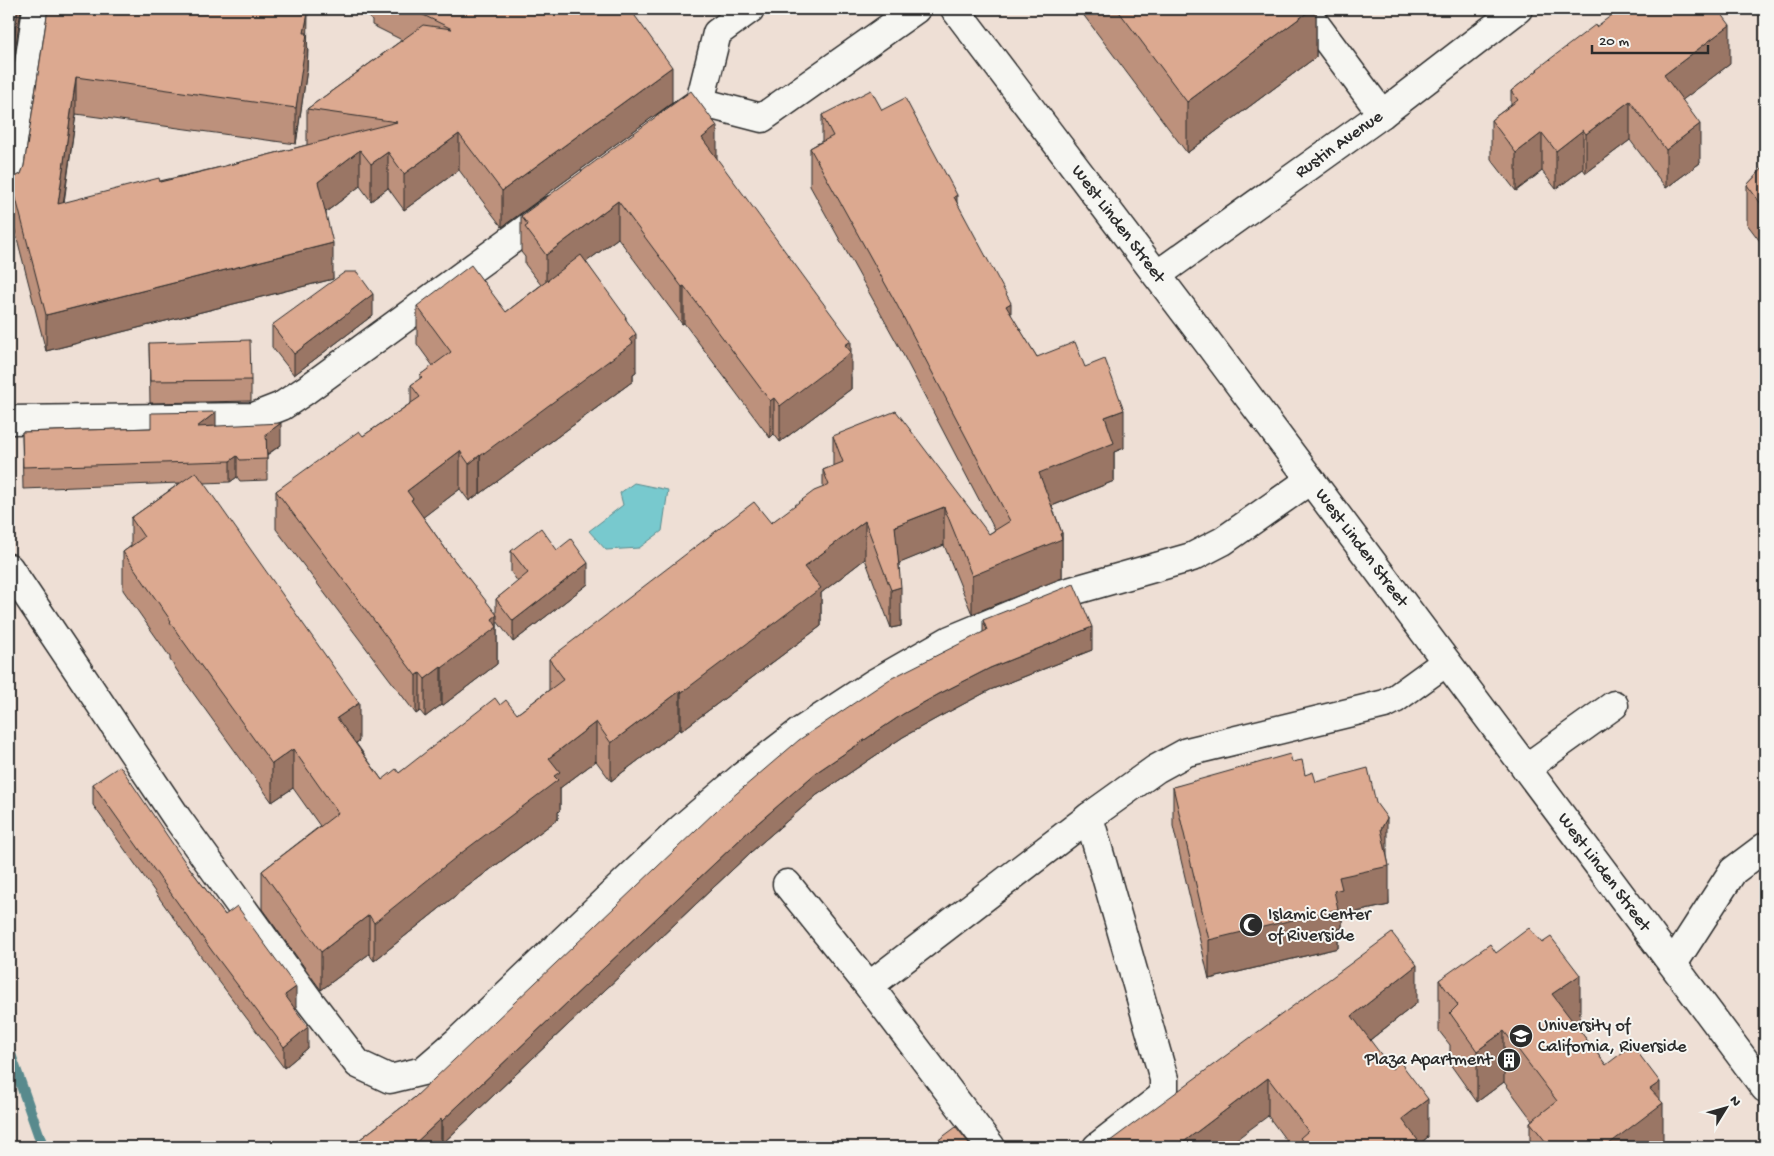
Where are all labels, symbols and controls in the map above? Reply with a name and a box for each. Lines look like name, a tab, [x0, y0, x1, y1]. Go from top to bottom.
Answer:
scale bar	[1592, 22, 1708, 54]
text: 20 m	[1599, 33, 1629, 51]
street label: Rustin Avenue	[1291, 106, 1388, 183]
street label: West Linden Street	[1067, 161, 1171, 289]
street label: West Linden Street	[1310, 485, 1413, 613]
street label: West Linden Street	[1553, 809, 1656, 937]
place label: Islamic Center of Riverside	[1268, 905, 1372, 947]
mosque icon: Islamic Center of Riverside	[1238, 912, 1264, 938]
place label: University of California, Riverside	[1538, 1016, 1687, 1058]
school or university icon: University of California, Riverside	[1508, 1023, 1534, 1049]
building icon: Plaza Apartment	[1496, 1047, 1522, 1073]
place label: Plaza Apartment	[1364, 1050, 1494, 1071]
north arrow	[1702, 1084, 1752, 1134]
text: N	[1725, 1093, 1744, 1110]

